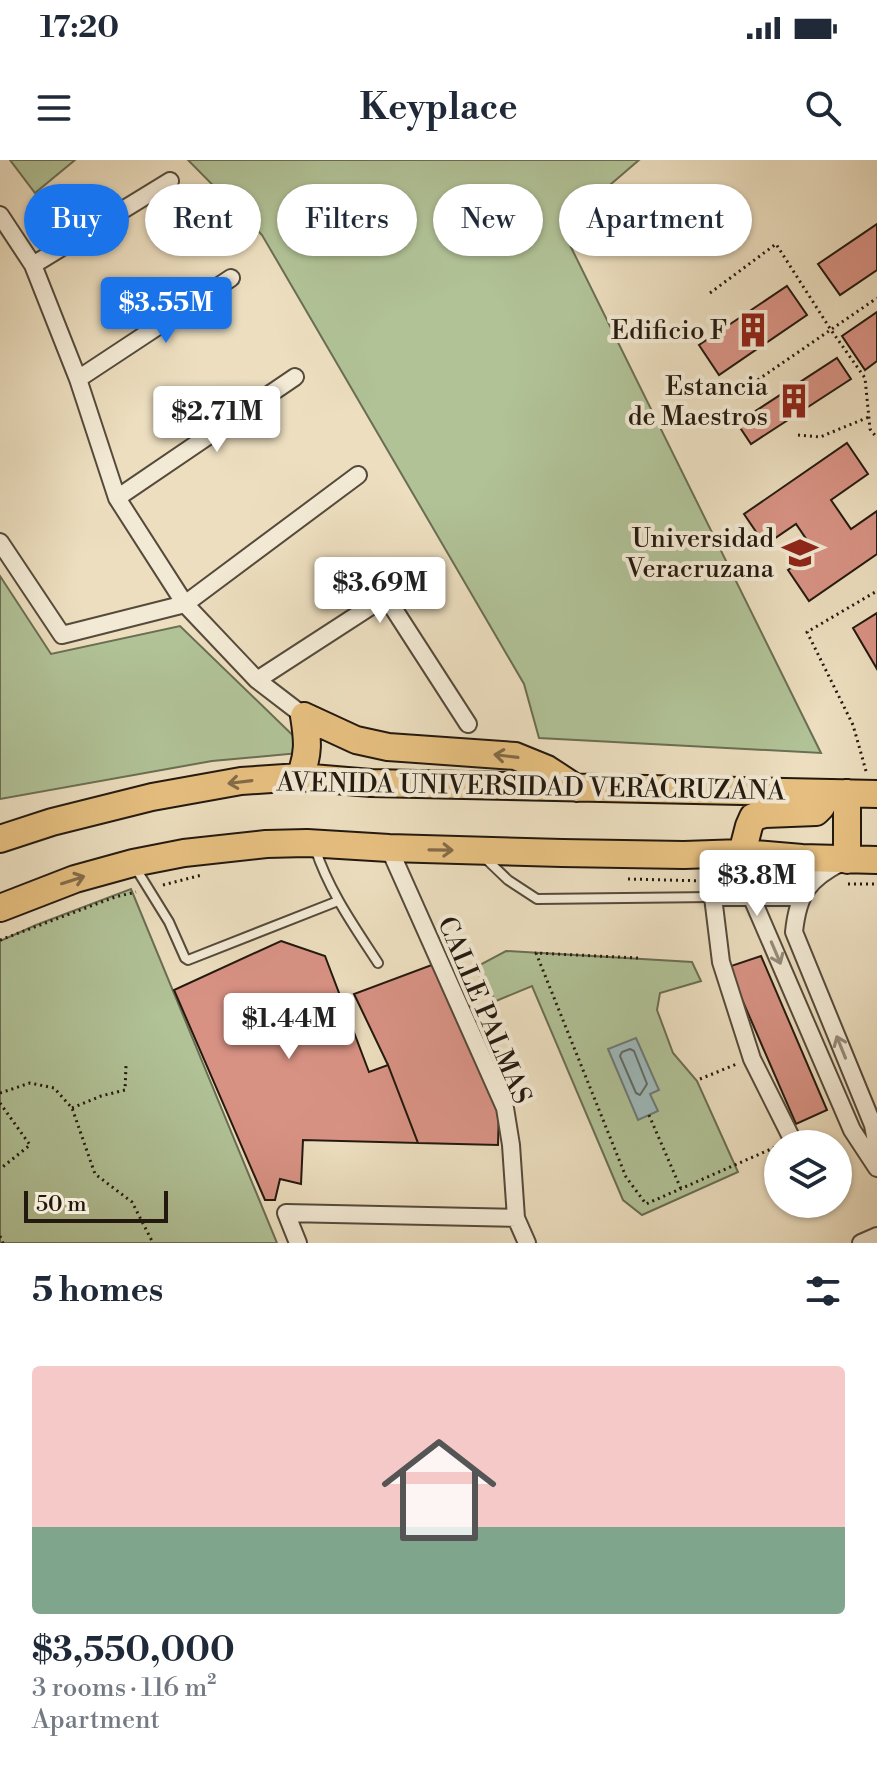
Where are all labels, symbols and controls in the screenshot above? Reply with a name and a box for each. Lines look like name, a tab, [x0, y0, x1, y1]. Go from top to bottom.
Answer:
text: 17:20	[40, 9, 119, 47]
icon: menu	[32, 86, 76, 130]
text: Keyplace	[359, 86, 518, 131]
icon: search	[801, 86, 845, 130]
chip: Buy	[24, 184, 129, 256]
chip: Rent	[145, 184, 261, 256]
chip: Filters	[277, 184, 417, 256]
chip: New	[433, 184, 543, 256]
chip: Apartment	[559, 184, 752, 256]
pin: $3.55M	[101, 277, 231, 345]
text: $3.55M	[119, 287, 213, 319]
building icon: Edificio F	[734, 311, 772, 349]
place label: Edificio F	[611, 315, 727, 347]
place label: Estancia de Maestros	[628, 371, 769, 433]
building icon: Estancia de Maestros	[775, 382, 813, 420]
pin: $2.71M	[152, 386, 282, 454]
text: $2.71M	[171, 396, 263, 428]
place label: Universidad Veracruzana	[625, 523, 775, 585]
school or university icon: Universidad Veracruzana	[781, 534, 819, 572]
pin: $3.69M	[315, 557, 445, 625]
text: $3.69M	[332, 567, 428, 599]
one-way arrow	[493, 749, 520, 764]
street label: AVENIDA UNIVERSIDAD VERACRUZANA	[275, 767, 787, 807]
one-way arrow	[228, 775, 253, 790]
one-way arrow	[427, 842, 454, 857]
pin: $3.8M	[701, 850, 813, 918]
text: $3.8M	[718, 860, 796, 892]
one-way arrow	[60, 872, 85, 887]
street label: CALLE PALMAS	[430, 912, 538, 1109]
one-way arrow	[769, 940, 784, 965]
pin: $1.44M	[224, 993, 354, 1061]
text: $1.44M	[242, 1003, 336, 1035]
one-way arrow	[833, 1036, 847, 1060]
map controls	[764, 1130, 852, 1218]
button: layers	[764, 1130, 852, 1218]
scale bar	[24, 1187, 168, 1223]
text: 50 m	[36, 1191, 87, 1218]
icon: filters	[801, 1269, 845, 1313]
text: 5 homes	[32, 1270, 163, 1312]
icon: home	[367, 1418, 511, 1562]
text: $3,550,000	[32, 1630, 235, 1672]
text: 3 rooms · 116 m²	[32, 1672, 216, 1704]
text: Apartment	[32, 1704, 160, 1736]

